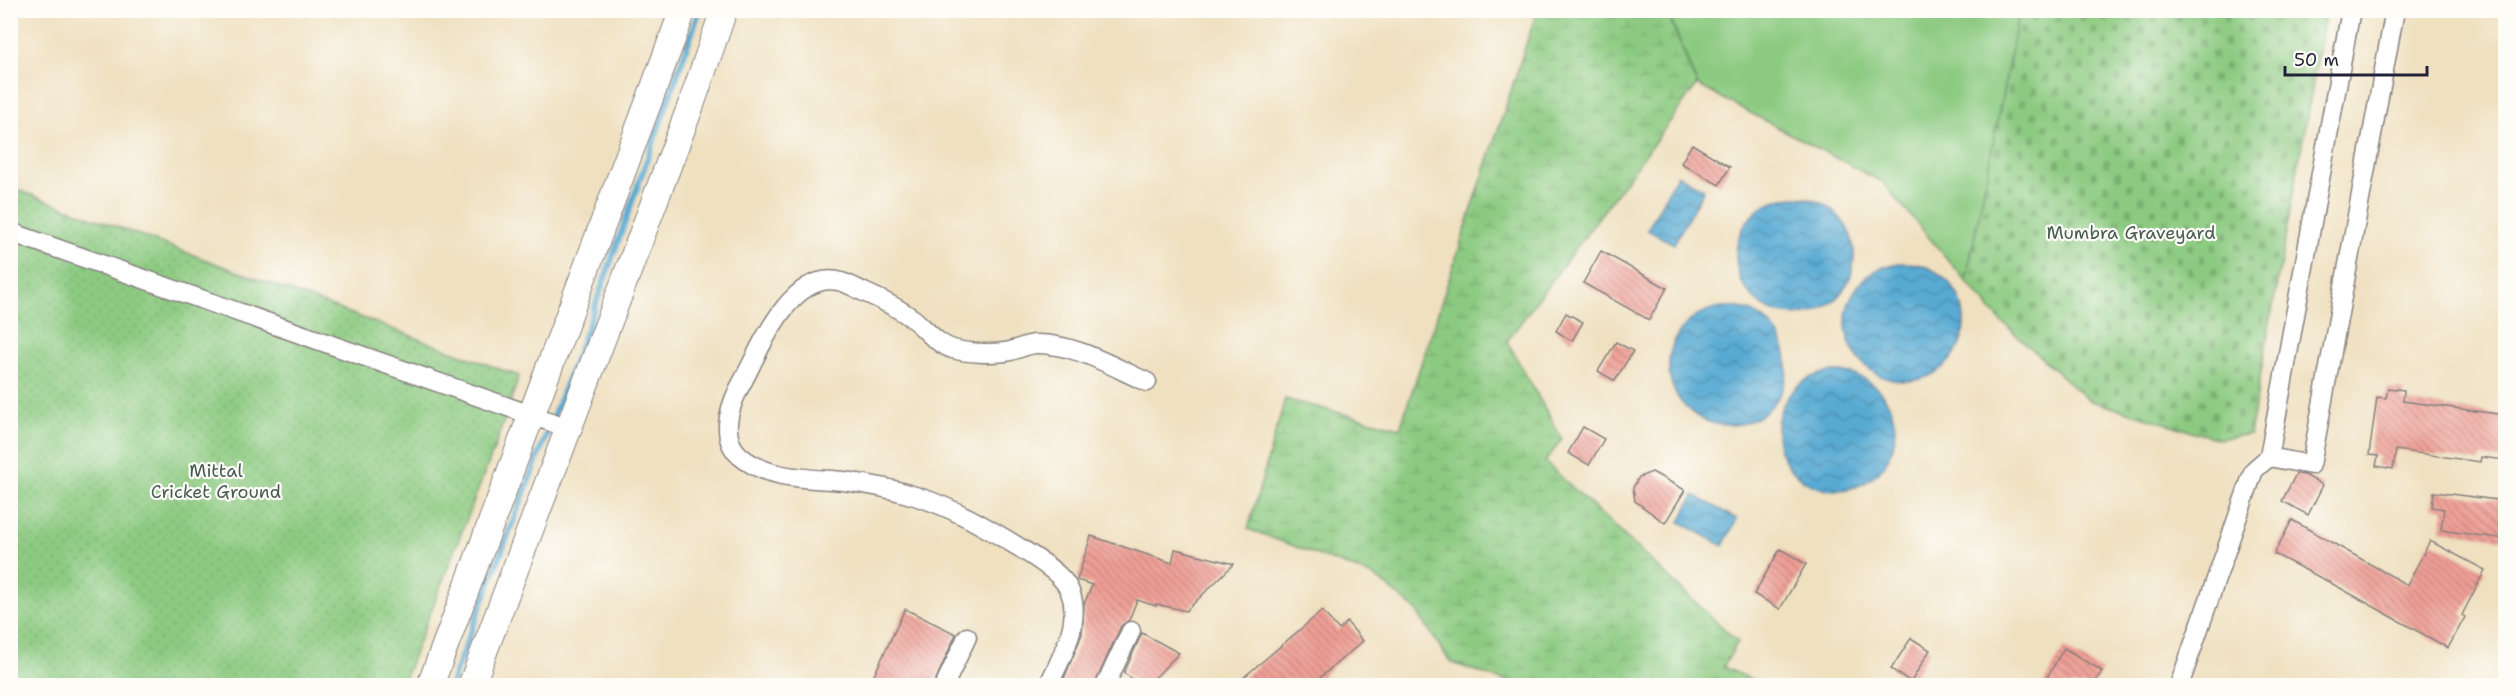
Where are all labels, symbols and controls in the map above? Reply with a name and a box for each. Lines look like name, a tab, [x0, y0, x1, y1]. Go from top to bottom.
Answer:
scale bar	[2285, 39, 2428, 77]
text: 50 m	[2294, 48, 2339, 72]
park label: Mumbra Graveyard	[2046, 221, 2216, 245]
park label: Mittal Cricket Ground	[151, 459, 281, 504]

